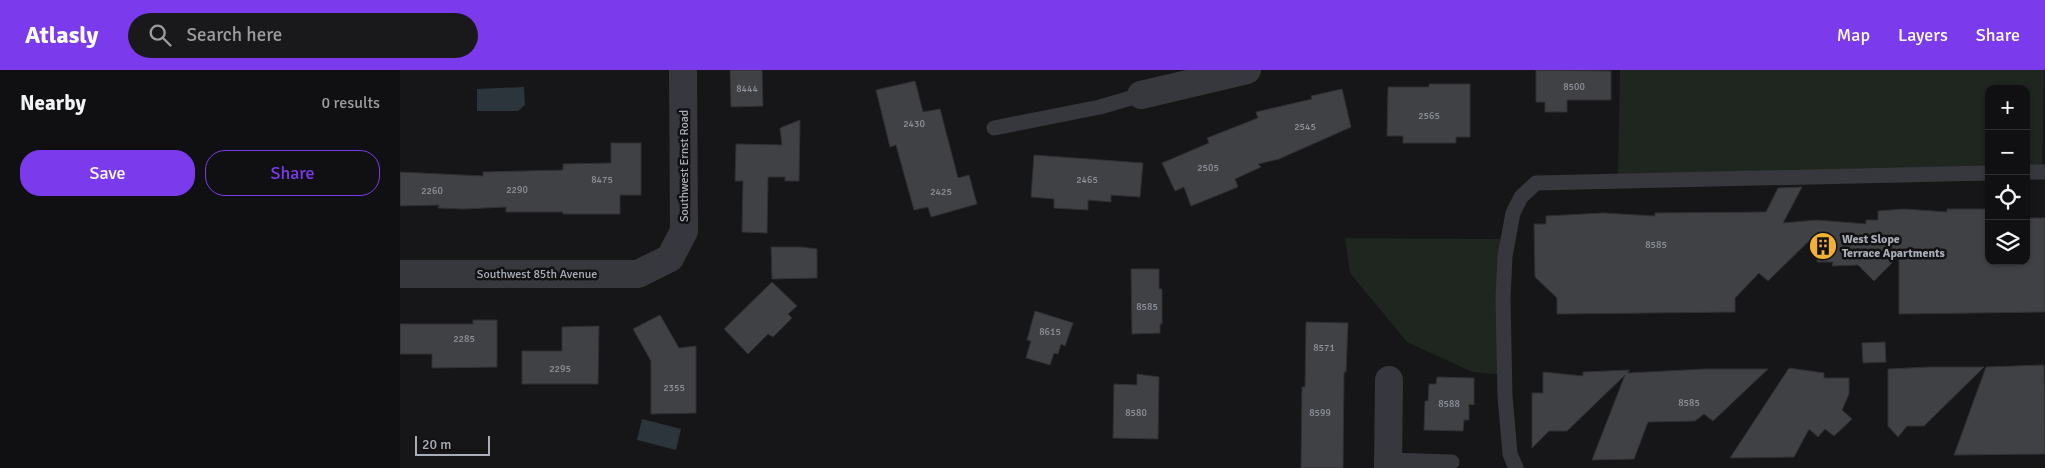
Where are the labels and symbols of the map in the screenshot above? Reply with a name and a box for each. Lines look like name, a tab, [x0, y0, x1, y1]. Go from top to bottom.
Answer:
house number: 8500	[1563, 81, 1585, 93]
house number: 8444	[736, 83, 758, 95]
street label: Southwest Ernst Road	[677, 110, 692, 222]
house number: 2565	[1418, 110, 1440, 122]
house number: 2430	[903, 118, 925, 130]
house number: 2545	[1294, 121, 1316, 133]
house number: 2505	[1197, 162, 1219, 174]
house number: 8475	[591, 174, 613, 186]
house number: 2465	[1076, 174, 1098, 186]
house number: 2290	[506, 184, 528, 196]
house number: 2260	[421, 185, 443, 197]
house number: 2425	[930, 186, 952, 198]
building icon: West Slope Terrace Apartments	[1808, 231, 1838, 261]
place label: West Slope Terrace Apartments	[1842, 232, 1945, 261]
house number: 8585	[1645, 239, 1667, 251]
street label: Southwest 85th Avenue	[477, 267, 597, 282]
house number: 8585	[1136, 301, 1158, 313]
house number: 8615	[1039, 326, 1061, 338]
house number: 2285	[453, 333, 475, 345]
house number: 8571	[1313, 342, 1335, 354]
house number: 2295	[549, 363, 571, 375]
house number: 2355	[663, 382, 685, 394]
house number: 8585	[1678, 397, 1700, 409]
house number: 8588	[1438, 398, 1460, 410]
house number: 8580	[1125, 407, 1147, 419]
house number: 8599	[1309, 407, 1331, 419]
scale bar	[415, 433, 490, 456]

